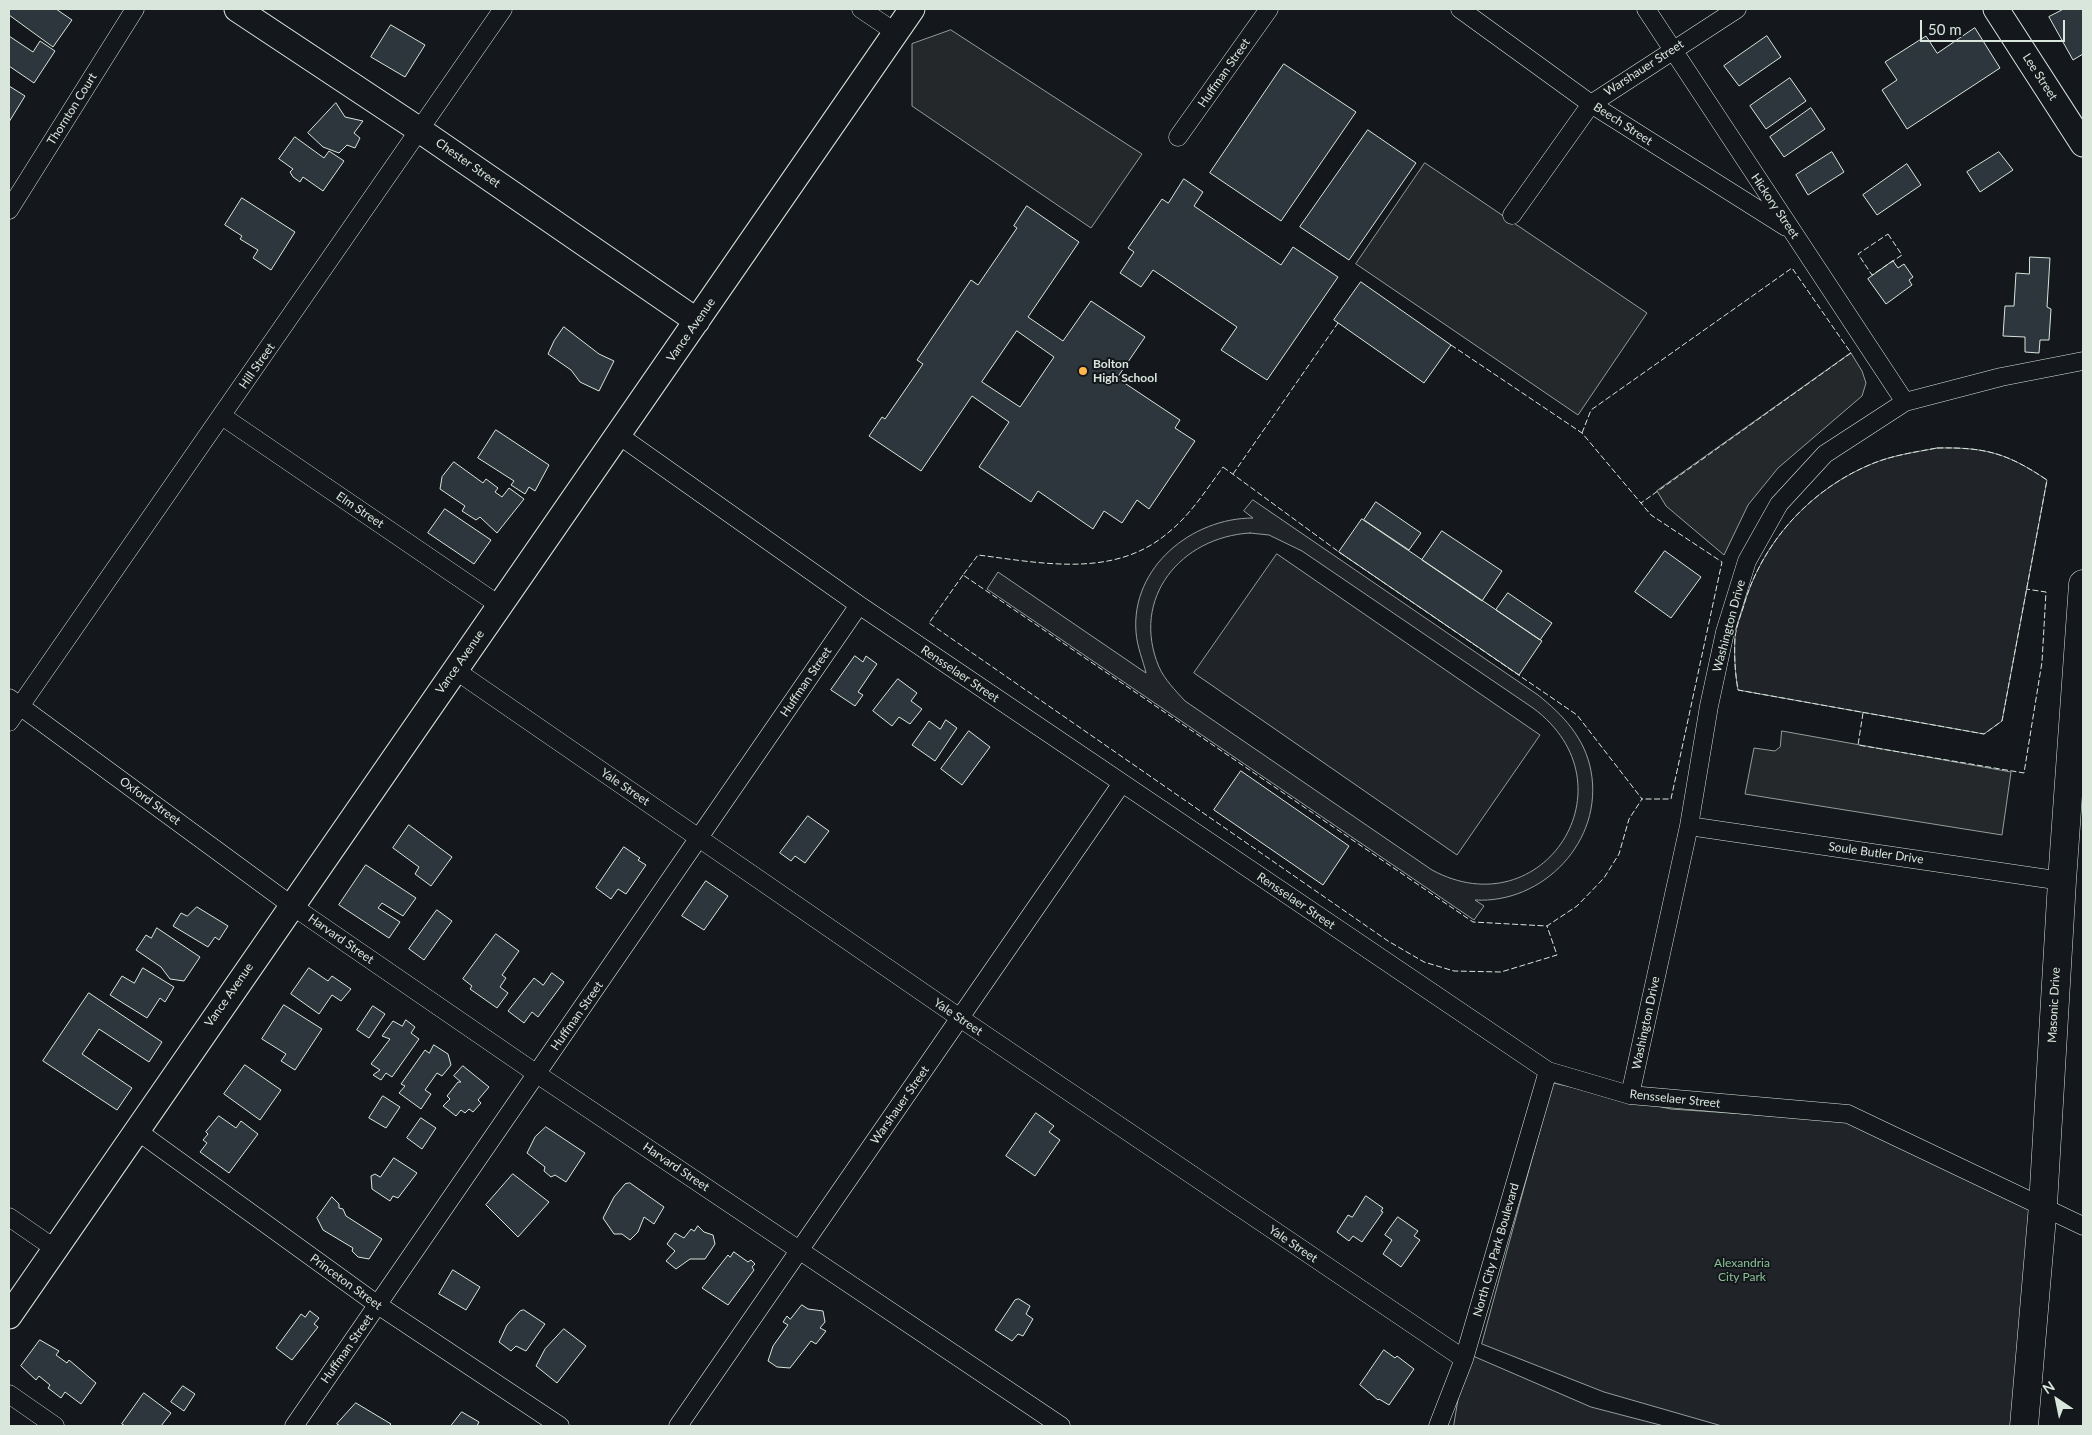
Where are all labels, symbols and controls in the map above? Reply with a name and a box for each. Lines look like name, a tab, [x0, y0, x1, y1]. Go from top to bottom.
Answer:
scale bar	[1922, 10, 2067, 42]
text: 50 m	[1928, 20, 1962, 38]
street label: Huffman Street	[1195, 36, 1253, 110]
street label: Warshauer Street	[1602, 37, 1686, 99]
street label: Lee Street	[2020, 51, 2060, 103]
street label: Thornton Court	[44, 70, 100, 148]
street label: Beech Street	[1591, 100, 1655, 148]
street label: Chester Street	[433, 135, 503, 191]
street label: Hickory Street	[1748, 171, 1802, 241]
street label: Vance Avenue	[664, 295, 718, 365]
street label: Hill Street	[236, 340, 278, 392]
place label: Bolton High School	[1093, 357, 1157, 385]
marker: Bolton High School	[1077, 365, 1089, 377]
street label: Elm Street	[333, 489, 387, 531]
street label: Washington Drive	[1710, 578, 1748, 674]
street label: Vance Avenue	[433, 627, 487, 697]
street label: Rensselaer Street	[918, 643, 1002, 705]
street label: Huffman Street	[777, 644, 835, 720]
street label: Yale Street	[598, 765, 652, 809]
street label: Oxford Street	[117, 774, 183, 828]
street label: Soule Butler Drive	[1827, 839, 1925, 867]
street label: Rensselaer Street	[1254, 870, 1338, 932]
street label: Harvard Street	[305, 911, 377, 967]
street label: Vance Avenue	[202, 960, 256, 1030]
street label: Masonic Drive	[2045, 967, 2063, 1043]
street label: Washington Drive	[1629, 975, 1663, 1071]
street label: Huffman Street	[548, 979, 606, 1053]
street label: Yale Street	[931, 995, 985, 1039]
street label: Warshauer Street	[868, 1063, 932, 1147]
street label: Rensselaer Street	[1629, 1087, 1721, 1111]
street label: Harvard Street	[640, 1140, 712, 1194]
street label: North City Park Boulevard	[1470, 1182, 1522, 1318]
street label: Yale Street	[1266, 1222, 1320, 1266]
street label: Princeton Street	[307, 1251, 385, 1313]
park label: Alexandria City Park	[1714, 1256, 1770, 1284]
street label: Huffman Street	[318, 1312, 376, 1386]
north arrow	[2032, 1375, 2082, 1425]
text: N	[2039, 1377, 2058, 1397]

